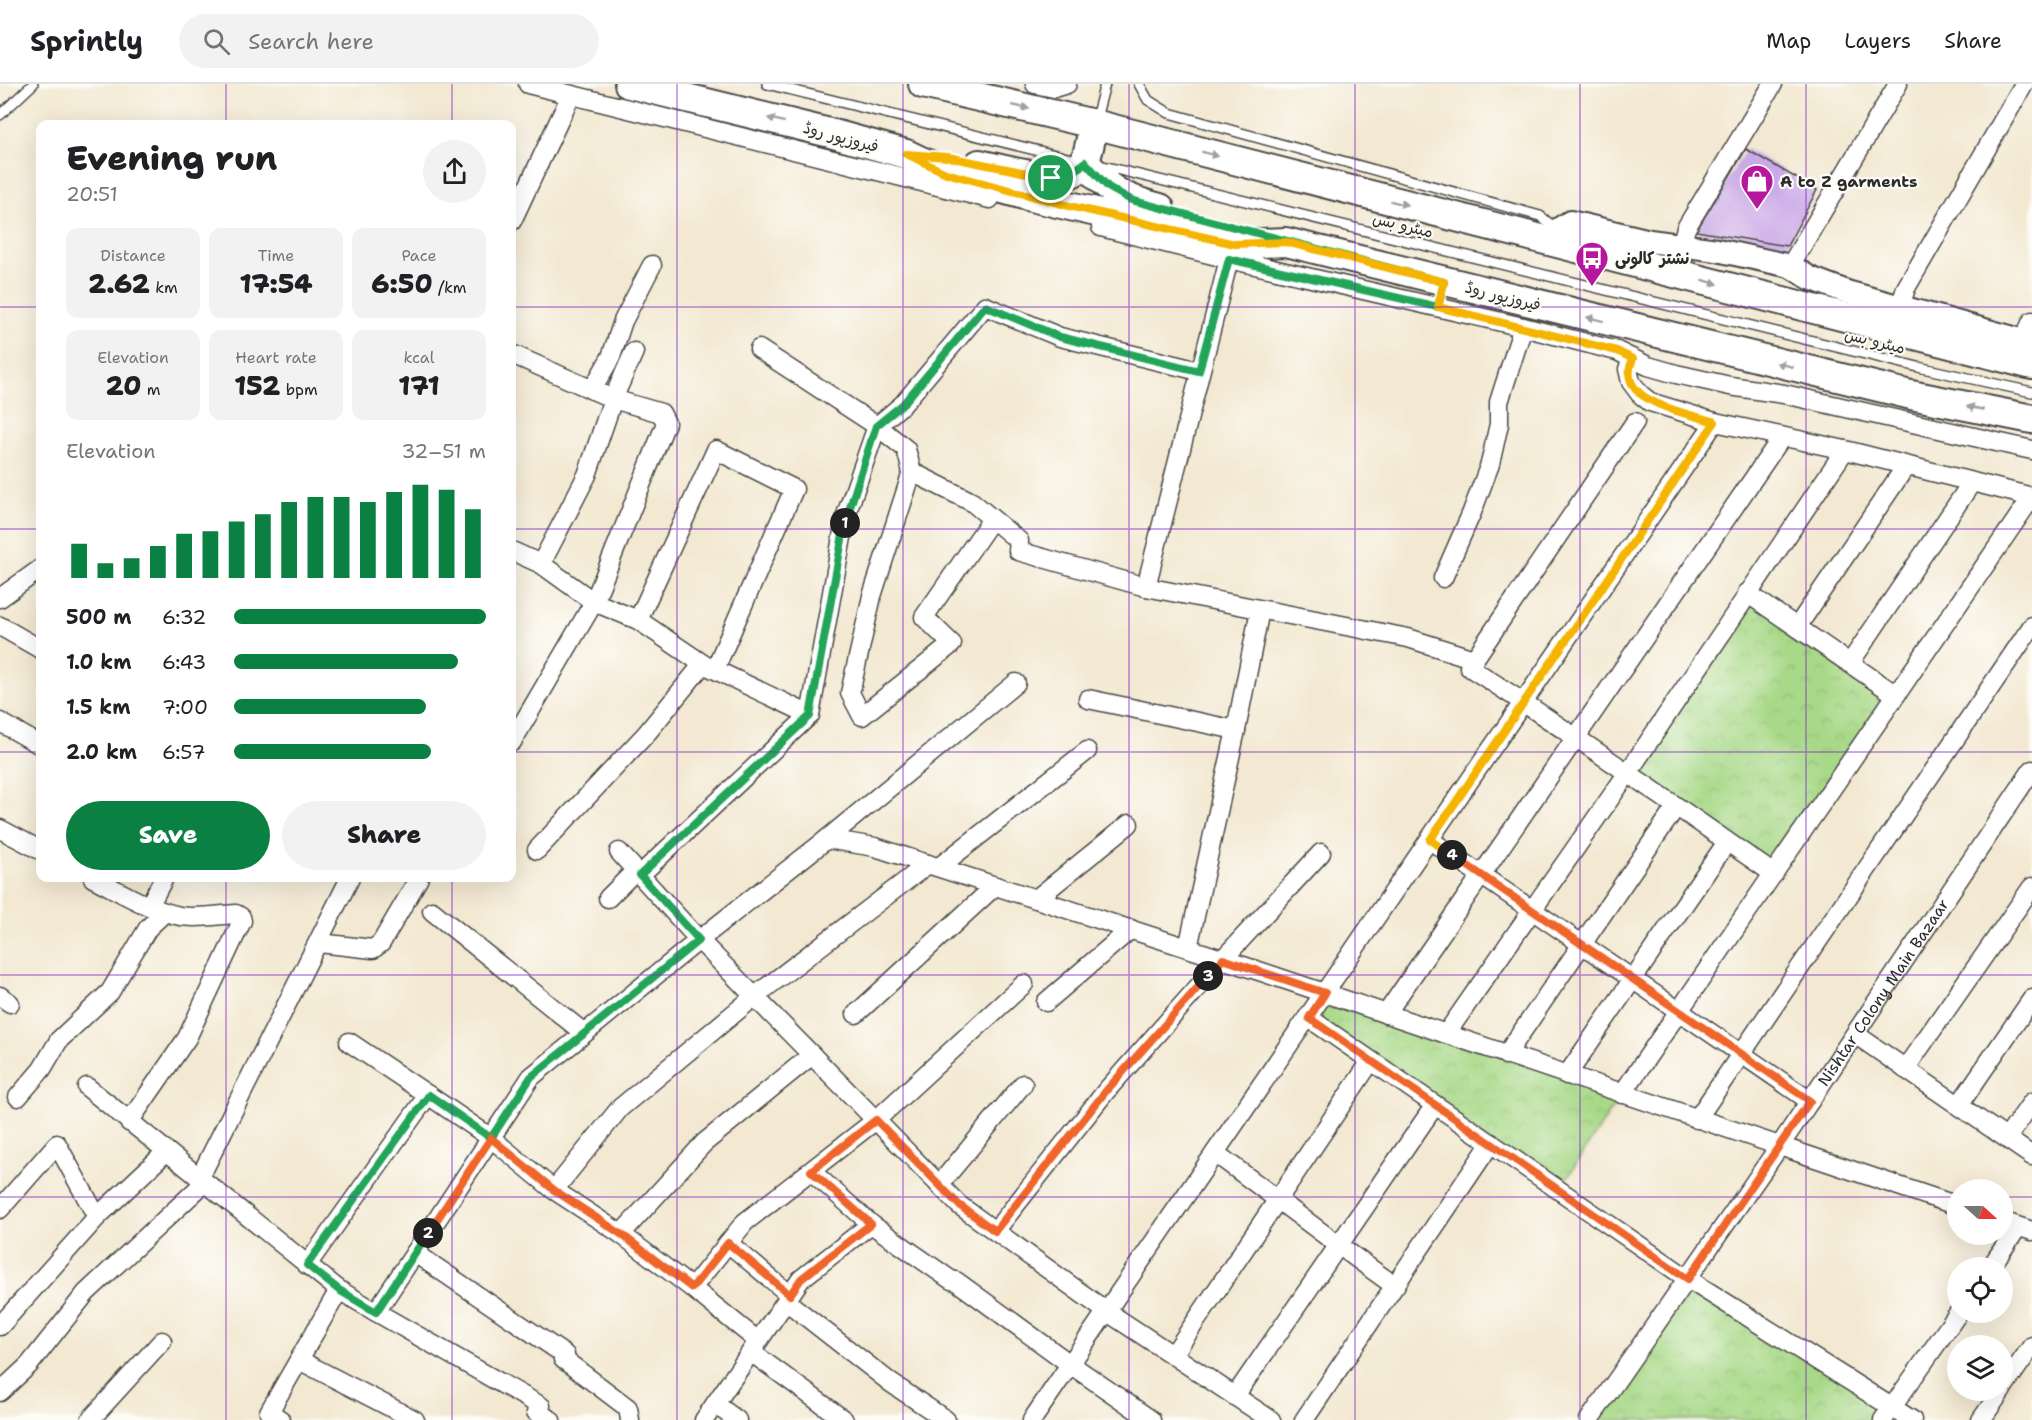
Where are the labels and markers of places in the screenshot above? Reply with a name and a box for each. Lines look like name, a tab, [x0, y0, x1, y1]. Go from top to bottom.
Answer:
pin	[1025, 152, 1076, 203]
shop icon: A to Z garments	[1739, 163, 1775, 210]
place label: A to Z garments	[1780, 171, 1918, 192]
bus stop icon: نشتر کالونی	[1574, 240, 1610, 287]
place label: نشتر کالونی	[1615, 248, 1689, 270]
pin: 1	[830, 508, 860, 538]
pin: 4	[1437, 840, 1467, 870]
pin: 3	[1193, 961, 1223, 991]
pin: 2	[413, 1218, 443, 1248]

